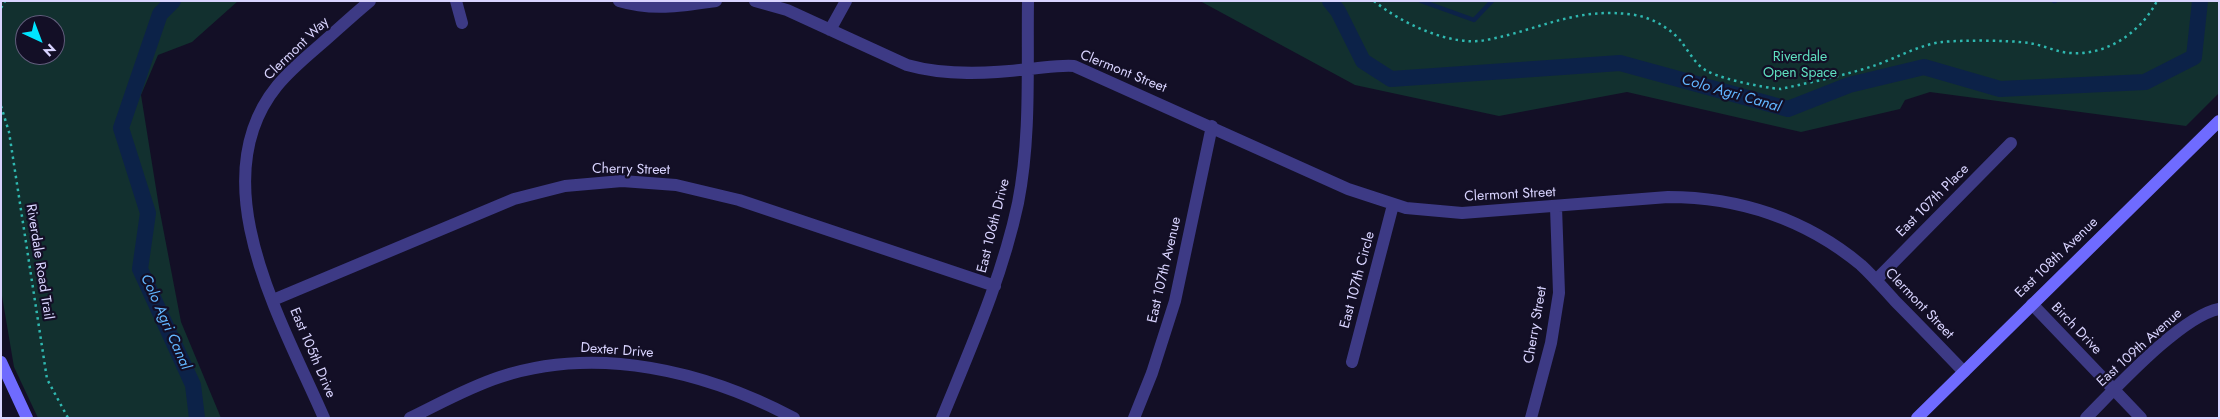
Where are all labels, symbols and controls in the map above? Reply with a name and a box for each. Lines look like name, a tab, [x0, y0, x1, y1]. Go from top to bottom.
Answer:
street label: Clermont Way	[261, 14, 333, 84]
north arrow	[15, 15, 65, 65]
text: N	[39, 39, 60, 61]
street label: Clermont Street	[1077, 47, 1169, 97]
park label: Riverdale Open Space	[1763, 50, 1837, 82]
water label: Colo Agri Canal	[1679, 71, 1783, 117]
street label: Cherry Street	[592, 161, 670, 179]
street label: East 107th Place	[1893, 161, 1973, 241]
street label: East 106th Drive	[974, 177, 1014, 275]
street label: Clermont Street	[1464, 184, 1556, 206]
street label: Riverdale Road Trail	[22, 203, 56, 321]
street label: East 108th Avenue	[2012, 214, 2102, 302]
street label: East 107th Avenue	[1145, 215, 1185, 325]
street label: East 107th Circle	[1337, 230, 1379, 330]
street label: Clermont Street	[1881, 265, 1957, 343]
water label: Colo Agri Canal	[136, 272, 194, 372]
street label: Cherry Street	[1521, 285, 1551, 365]
street label: Birch Drive	[2047, 300, 2105, 358]
street label: East 105th Drive	[285, 305, 339, 401]
street label: East 109th Avenue	[2094, 305, 2186, 391]
street label: Dexter Drive	[580, 340, 654, 362]

